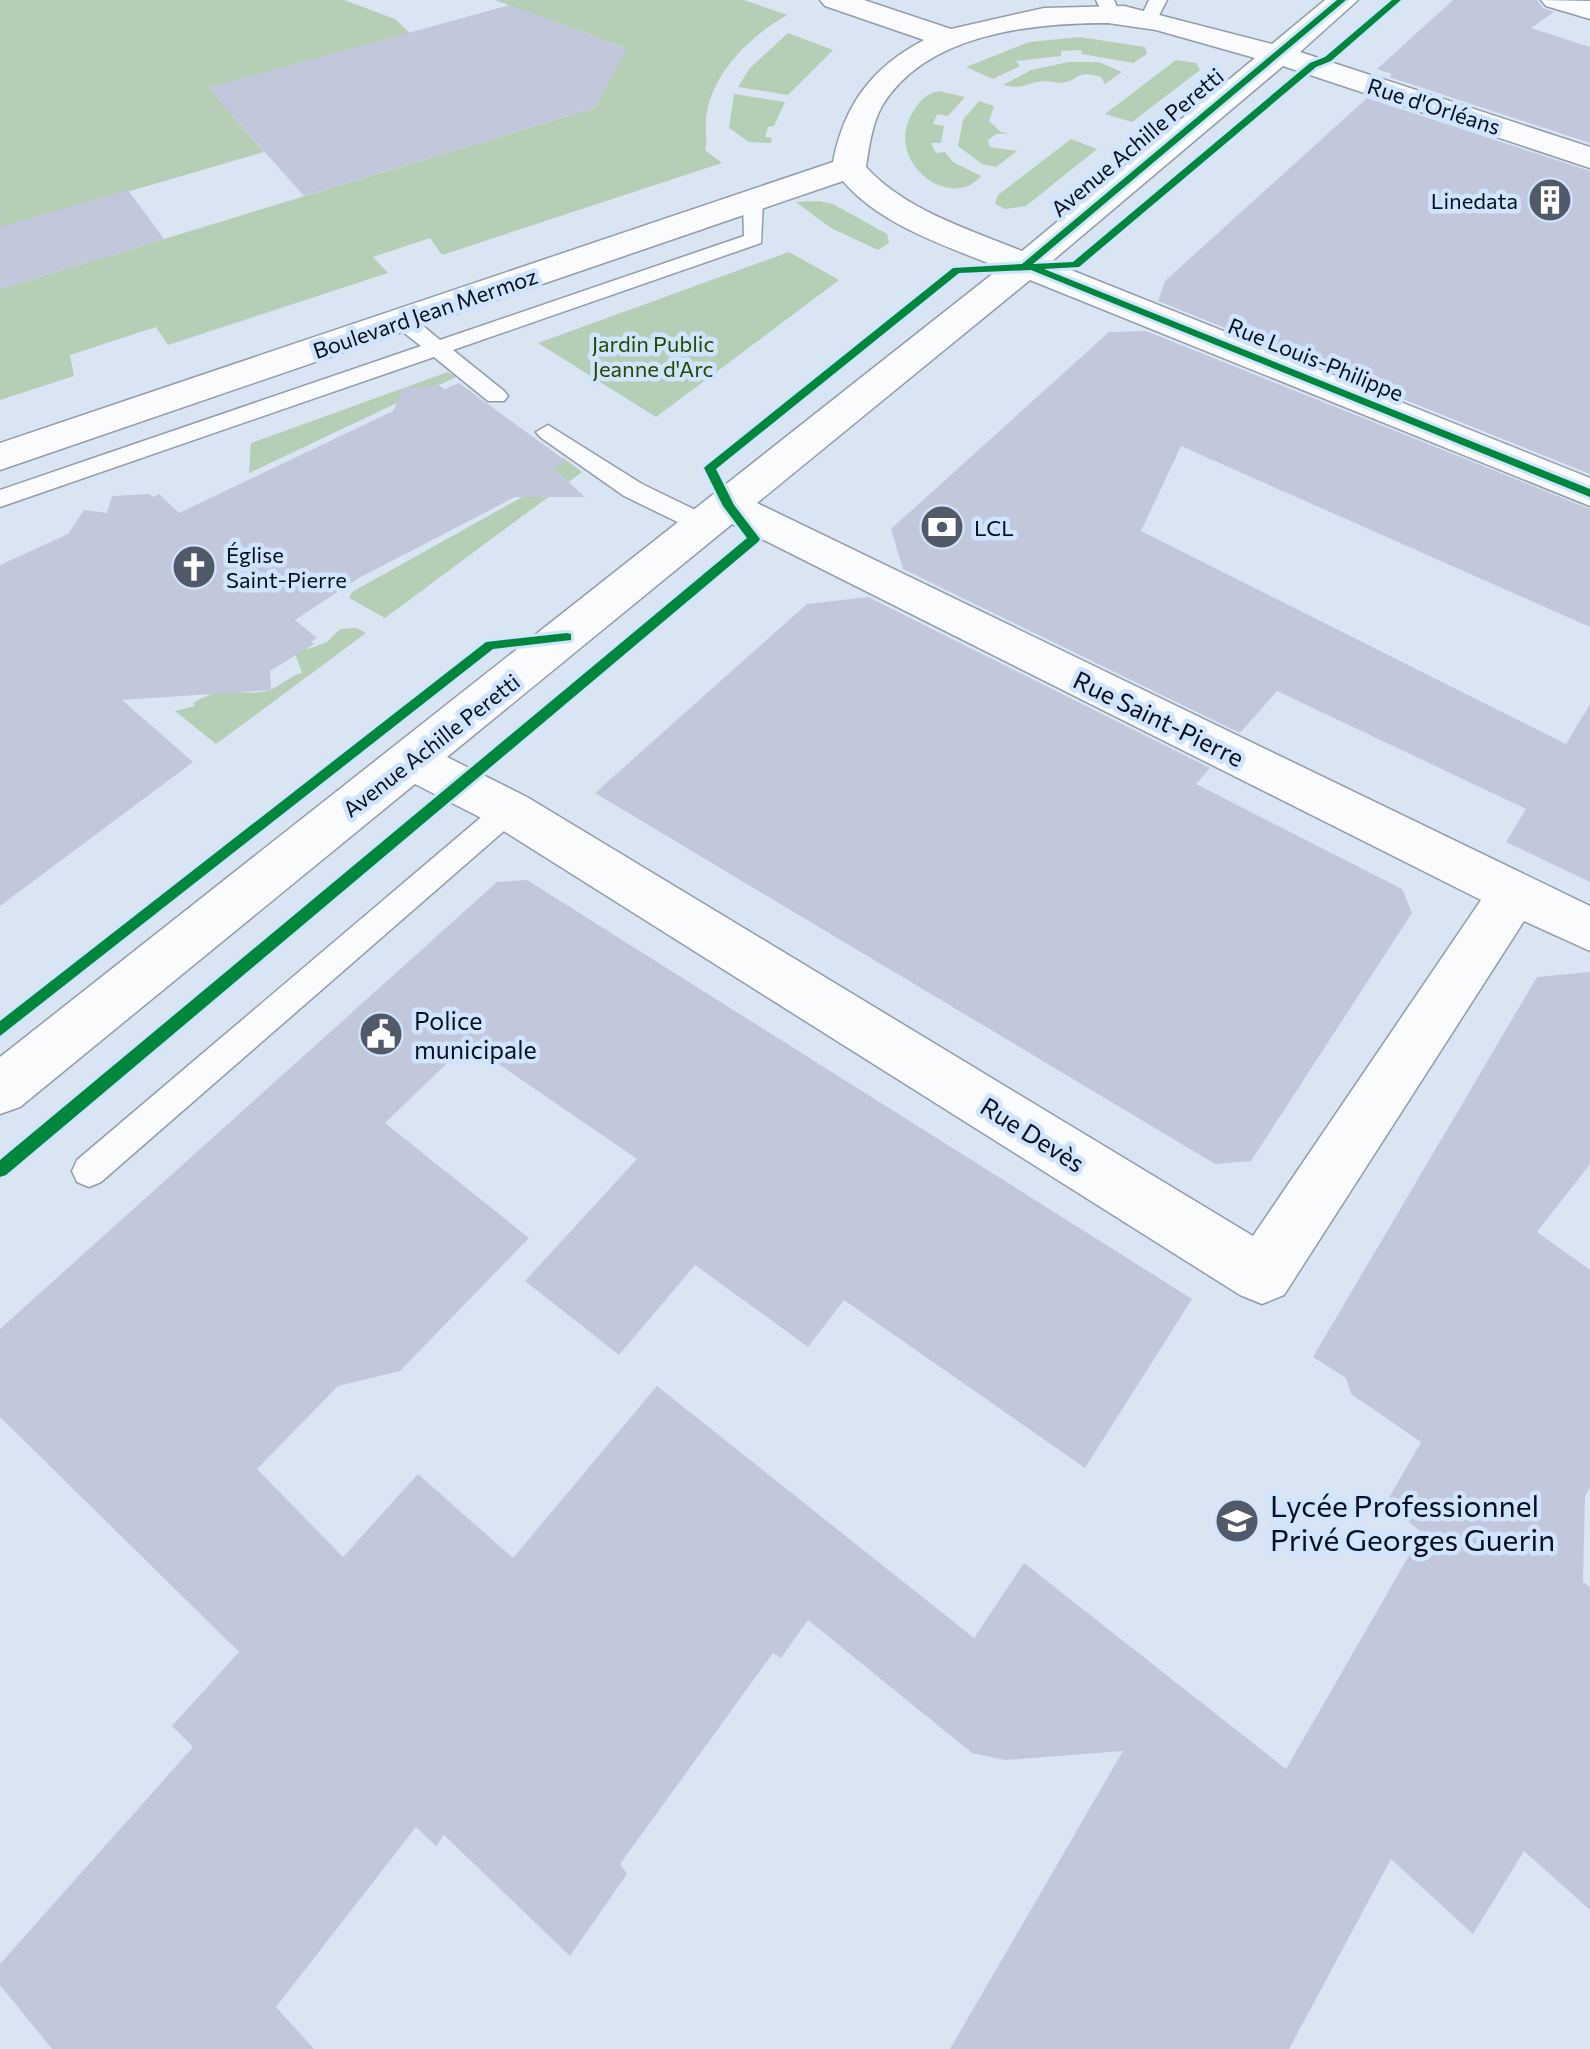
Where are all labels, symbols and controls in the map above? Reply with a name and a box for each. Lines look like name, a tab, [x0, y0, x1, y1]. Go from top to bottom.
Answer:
street label: Avenue Achille Peretti	[1045, 62, 1229, 222]
street label: Rue d'Orléans	[1364, 72, 1504, 140]
building icon: Linedata	[1527, 177, 1573, 223]
place label: Linedata	[1431, 187, 1518, 214]
street label: Boulevard Jean Mermoz	[309, 262, 541, 364]
street label: Rue Louis-Philippe	[1224, 312, 1408, 406]
park label: Jardin Public Jeanne d'Arc	[592, 330, 714, 382]
bank icon: LCL	[919, 504, 965, 550]
place label: LCL	[974, 514, 1014, 541]
place label: Église Saint-Pierre	[226, 541, 347, 593]
church icon: Église Saint-Pierre	[171, 544, 217, 590]
street label: Rue Saint-Pierre	[1069, 664, 1249, 772]
street label: Avenue Achille Peretti	[337, 668, 525, 822]
place label: Police municipale	[414, 1005, 537, 1064]
public building icon: Police municipale	[358, 1011, 404, 1057]
street label: Rue Devès	[976, 1090, 1090, 1178]
place label: Lycée Professionnel Privé Georges Guerin	[1270, 1486, 1555, 1557]
school or university icon: Lycée Professionnel Privé Georges Guerin	[1214, 1498, 1260, 1544]

